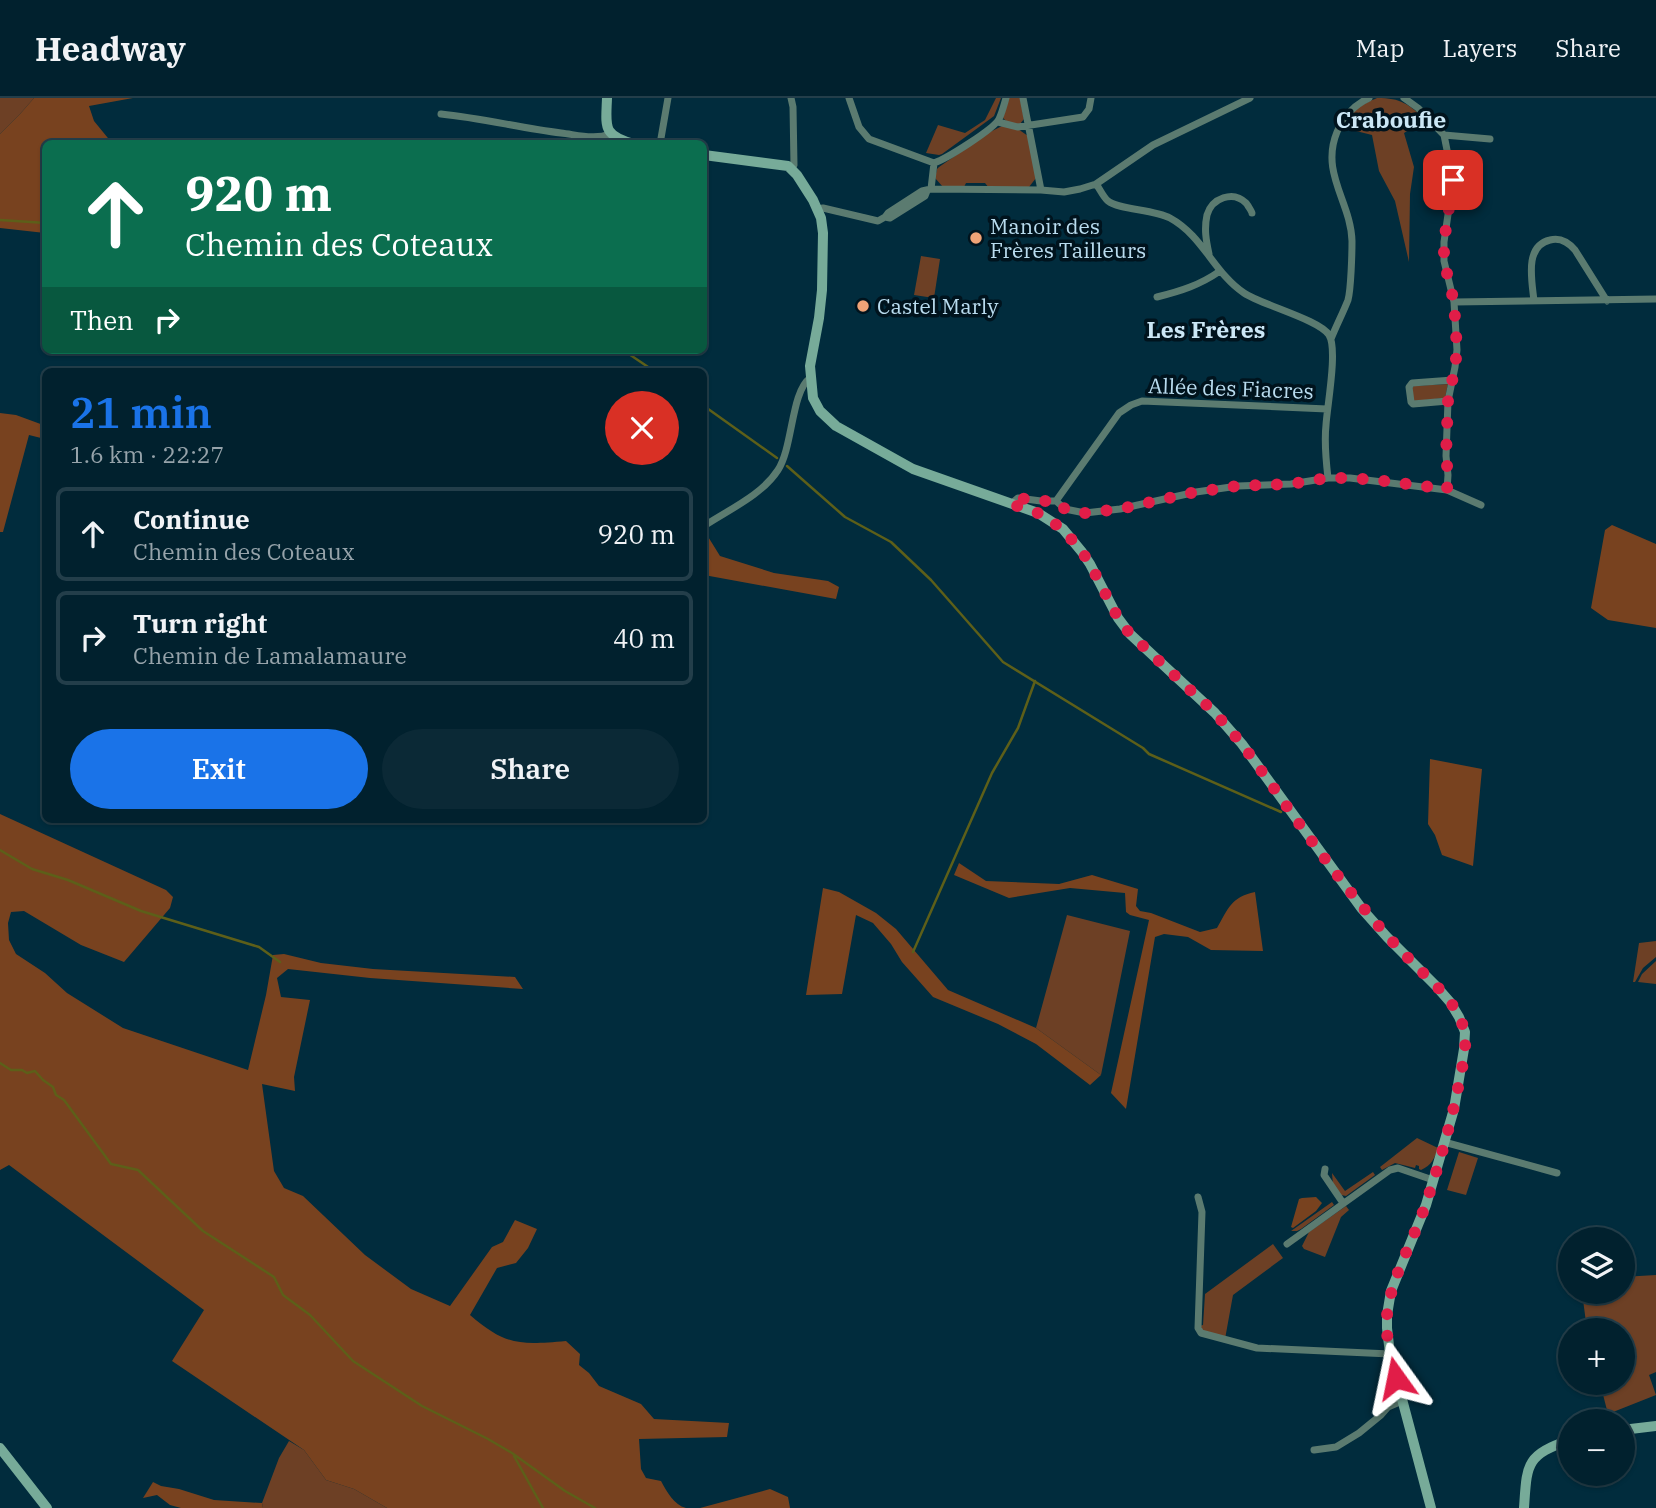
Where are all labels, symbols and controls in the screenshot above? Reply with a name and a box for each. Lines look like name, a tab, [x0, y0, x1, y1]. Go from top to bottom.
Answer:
text: Headway	[35, 27, 186, 70]
text: Map	[1356, 32, 1404, 64]
text: Layers	[1442, 32, 1517, 64]
text: Share	[1555, 32, 1621, 64]
district label: Craboufie	[1336, 104, 1446, 134]
pin	[1423, 150, 1483, 210]
text: 920 m	[185, 161, 332, 224]
icon: arrive	[1434, 161, 1472, 199]
icon: ahead	[70, 168, 161, 259]
place label: Manoir des Frères Tailleurs	[990, 212, 1146, 264]
text: Chemin des Coteaux	[185, 223, 493, 265]
marker: Manoir des Frères Tailleurs	[968, 230, 984, 246]
place label: Castel Marly	[877, 292, 999, 320]
marker: Castel Marly	[855, 298, 871, 314]
icon: right	[148, 301, 186, 339]
text: Then	[70, 303, 134, 337]
district label: Les Frères	[1147, 314, 1265, 344]
street label: Allée des Fiacres	[1148, 371, 1314, 405]
text: 21 min	[70, 385, 212, 440]
button: close	[605, 391, 679, 465]
text: 1.6 km · 22:27	[70, 439, 224, 469]
text: Continue	[133, 502, 250, 536]
icon: ahead	[74, 515, 112, 553]
text: 920 m	[597, 517, 675, 551]
text: Chemin des Coteaux	[133, 536, 355, 566]
text: Turn right	[133, 606, 267, 640]
icon: right	[74, 619, 112, 657]
text: 40 m	[613, 621, 675, 655]
text: Chemin de Lamalamaure	[133, 640, 407, 670]
button: Exit	[70, 729, 368, 809]
button: Share	[382, 729, 679, 809]
map controls	[1558, 1227, 1635, 1486]
button: layers	[1558, 1227, 1635, 1304]
button: +	[1558, 1318, 1635, 1395]
position arrow	[1359, 1341, 1433, 1415]
button: −	[1558, 1409, 1635, 1486]

